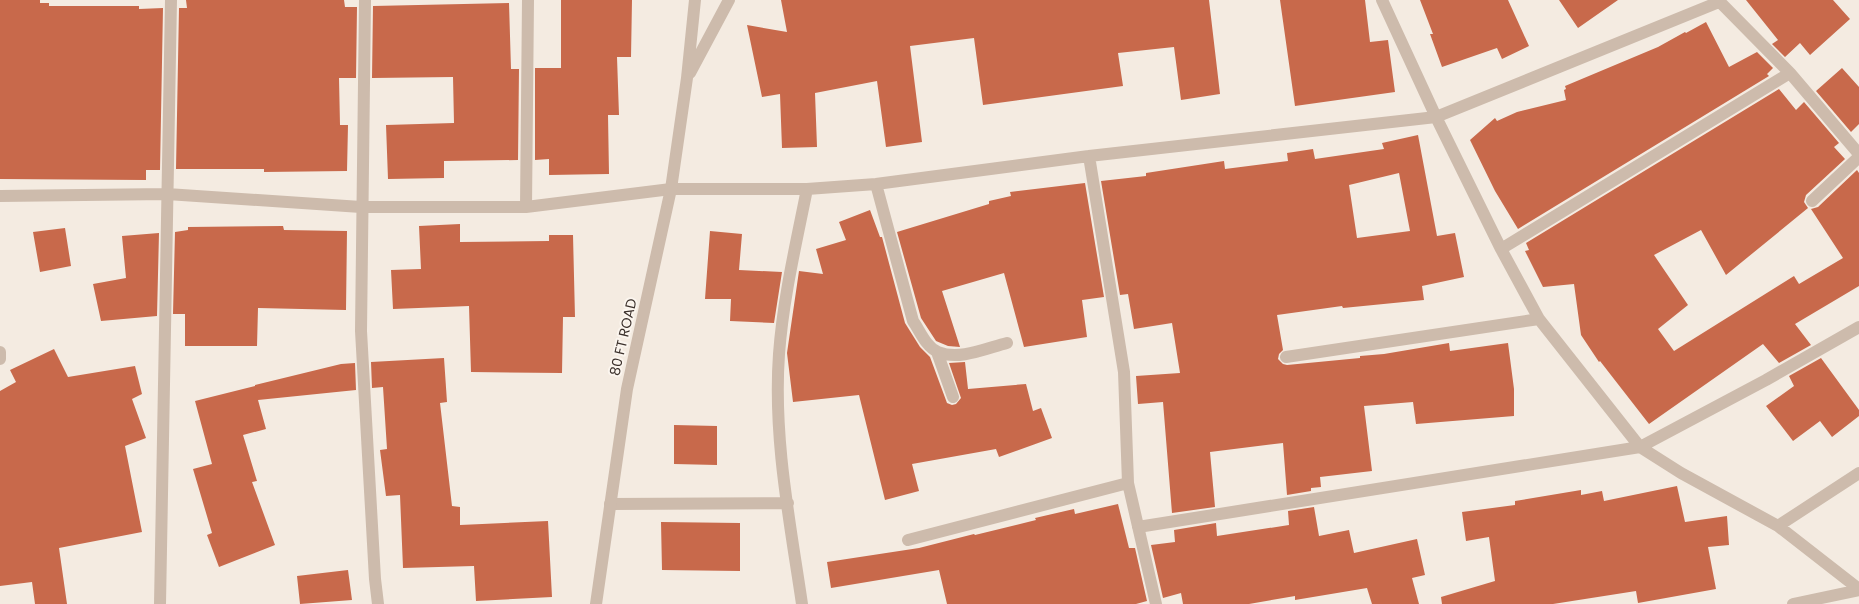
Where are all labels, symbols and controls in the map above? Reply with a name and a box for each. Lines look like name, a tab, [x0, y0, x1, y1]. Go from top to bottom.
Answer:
street label: 80 FT ROAD	[604, 296, 642, 378]

